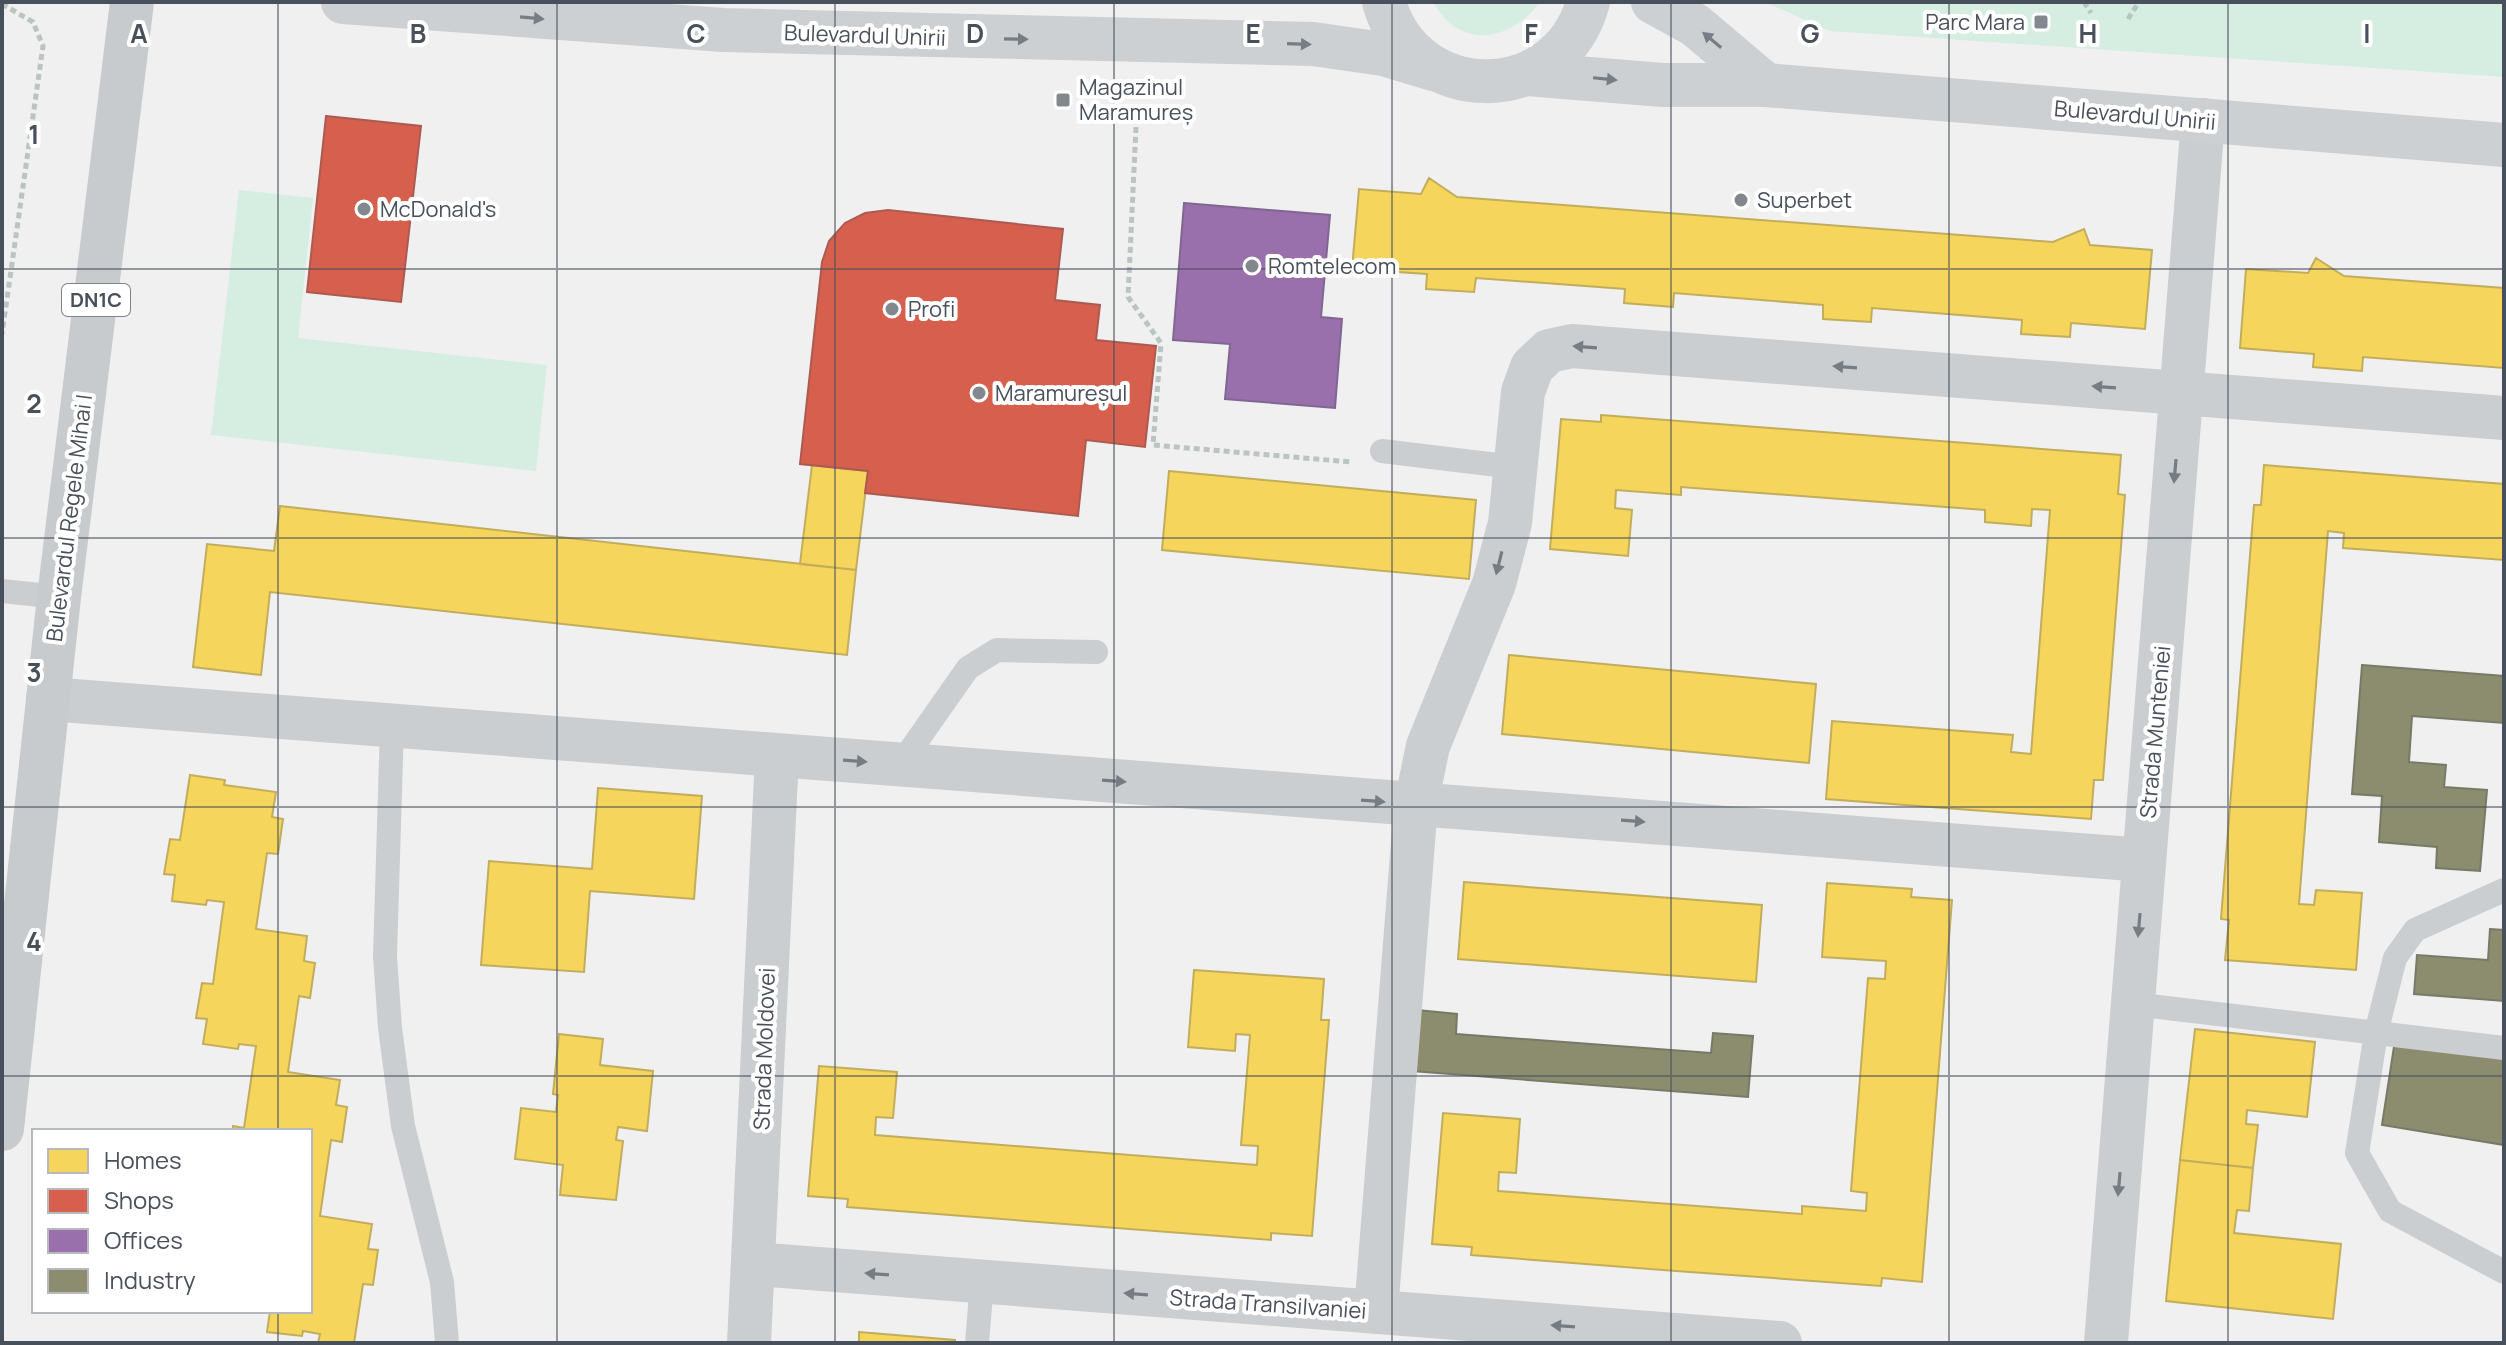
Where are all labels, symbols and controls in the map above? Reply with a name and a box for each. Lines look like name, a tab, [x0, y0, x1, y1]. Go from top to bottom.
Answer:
place label: Parc Mara	[1925, 7, 2025, 37]
one-way arrow	[520, 11, 545, 24]
marker: Parc Mara	[2032, 13, 2050, 31]
text: A	[130, 15, 148, 51]
text: B	[410, 15, 426, 51]
text: C	[686, 15, 706, 51]
text: D	[966, 15, 984, 51]
text: E	[1245, 15, 1261, 51]
text: F	[1524, 15, 1538, 51]
text: G	[1800, 15, 1820, 51]
text: H	[2079, 15, 2097, 51]
text: I	[2363, 15, 2371, 51]
street label: Bulevardul Unirii	[783, 17, 947, 53]
one-way arrow	[1703, 32, 1723, 49]
one-way arrow	[1004, 33, 1029, 45]
one-way arrow	[1287, 37, 1312, 50]
place label: Magazinul Maramureș	[1079, 72, 1193, 127]
one-way arrow	[1592, 73, 1617, 86]
marker: Magazinul Maramureș	[1054, 91, 1072, 109]
street label: Bulevardul Unirii	[2053, 93, 2217, 137]
text: 1	[28, 116, 40, 152]
place label: Superbet	[1757, 185, 1852, 215]
marker: Superbet	[1732, 191, 1750, 209]
place label: McDonald's	[380, 194, 496, 224]
marker: McDonald's	[355, 200, 373, 218]
place label: Romtelecom	[1268, 251, 1396, 281]
marker: Romtelecom	[1243, 257, 1261, 275]
road number: DN1C	[62, 284, 130, 316]
place label: Profi	[908, 294, 955, 324]
marker: Profi	[883, 300, 901, 318]
one-way arrow	[1572, 340, 1597, 353]
one-way arrow	[1832, 360, 1857, 373]
place label: Maramureșul	[995, 378, 1127, 408]
one-way arrow	[2091, 380, 2116, 393]
marker: Maramureșul	[970, 384, 988, 402]
text: 2	[26, 385, 42, 421]
street label: Bulevardul Regele Mihai I	[39, 393, 99, 643]
one-way arrow	[2168, 459, 2181, 484]
one-way arrow	[1493, 551, 1505, 576]
street label: Strada Munteniei	[2132, 644, 2178, 820]
text: 3	[26, 654, 42, 690]
one-way arrow	[843, 755, 868, 768]
one-way arrow	[1102, 775, 1127, 788]
one-way arrow	[1361, 795, 1386, 808]
one-way arrow	[1620, 815, 1645, 828]
one-way arrow	[2132, 913, 2145, 938]
text: 4	[26, 923, 42, 959]
street label: Strada Moldovei	[746, 967, 782, 1131]
legend	[32, 1129, 312, 1313]
text: Homes	[104, 1143, 182, 1176]
one-way arrow	[2112, 1172, 2125, 1197]
text: Shops	[104, 1183, 174, 1216]
text: Offices	[104, 1223, 183, 1256]
text: Industry	[104, 1263, 196, 1296]
one-way arrow	[864, 1267, 889, 1280]
street label: Strada Transilvaniei	[1169, 1282, 1367, 1326]
one-way arrow	[1123, 1287, 1148, 1300]
one-way arrow	[1550, 1319, 1575, 1332]

